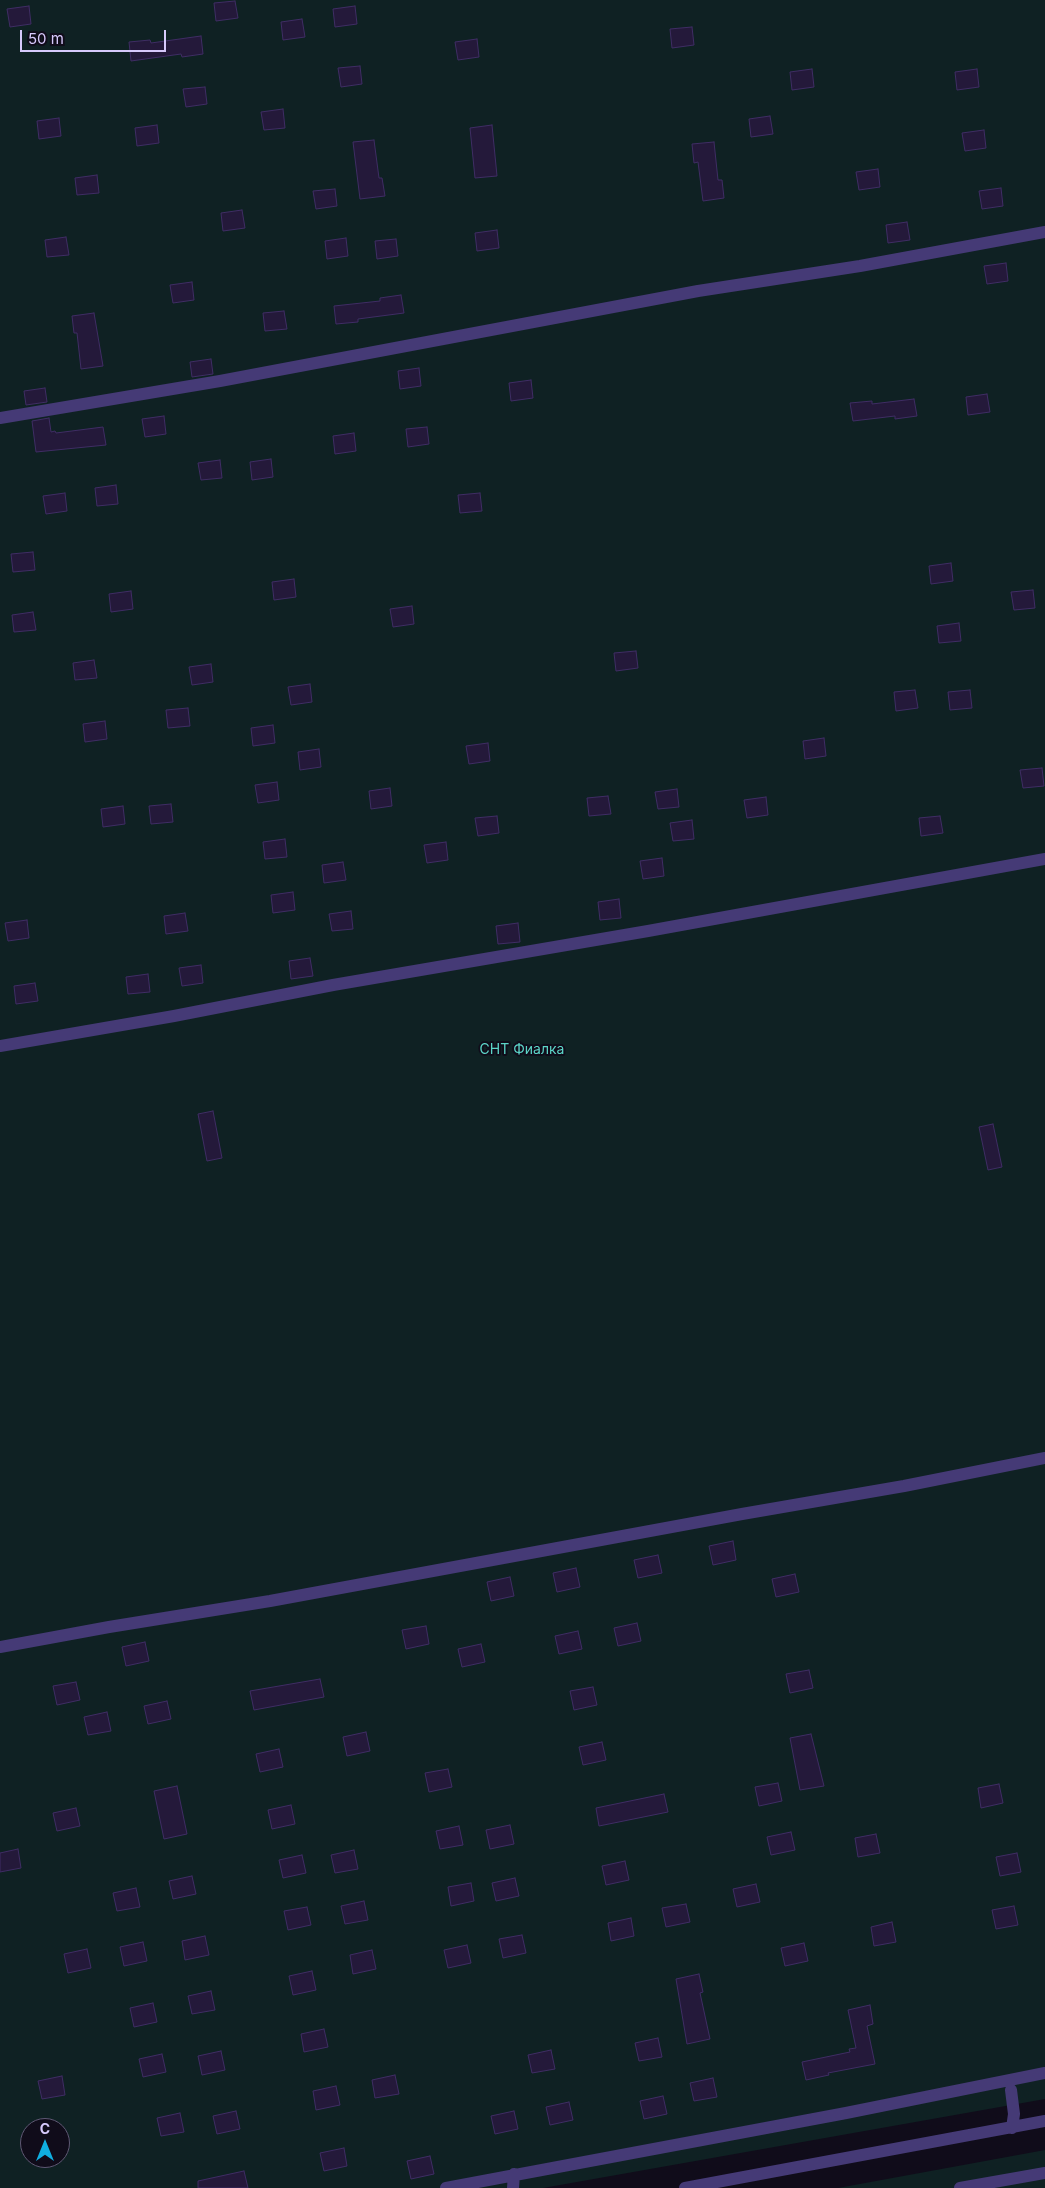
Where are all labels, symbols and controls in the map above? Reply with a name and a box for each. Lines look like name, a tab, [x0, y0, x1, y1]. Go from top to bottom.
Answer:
scale bar	[22, 20, 169, 52]
text: 50 m	[28, 29, 64, 48]
park label: СНТ Фиалка	[480, 1042, 564, 1058]
north arrow	[20, 2118, 70, 2168]
text: С	[40, 2120, 50, 2137]

